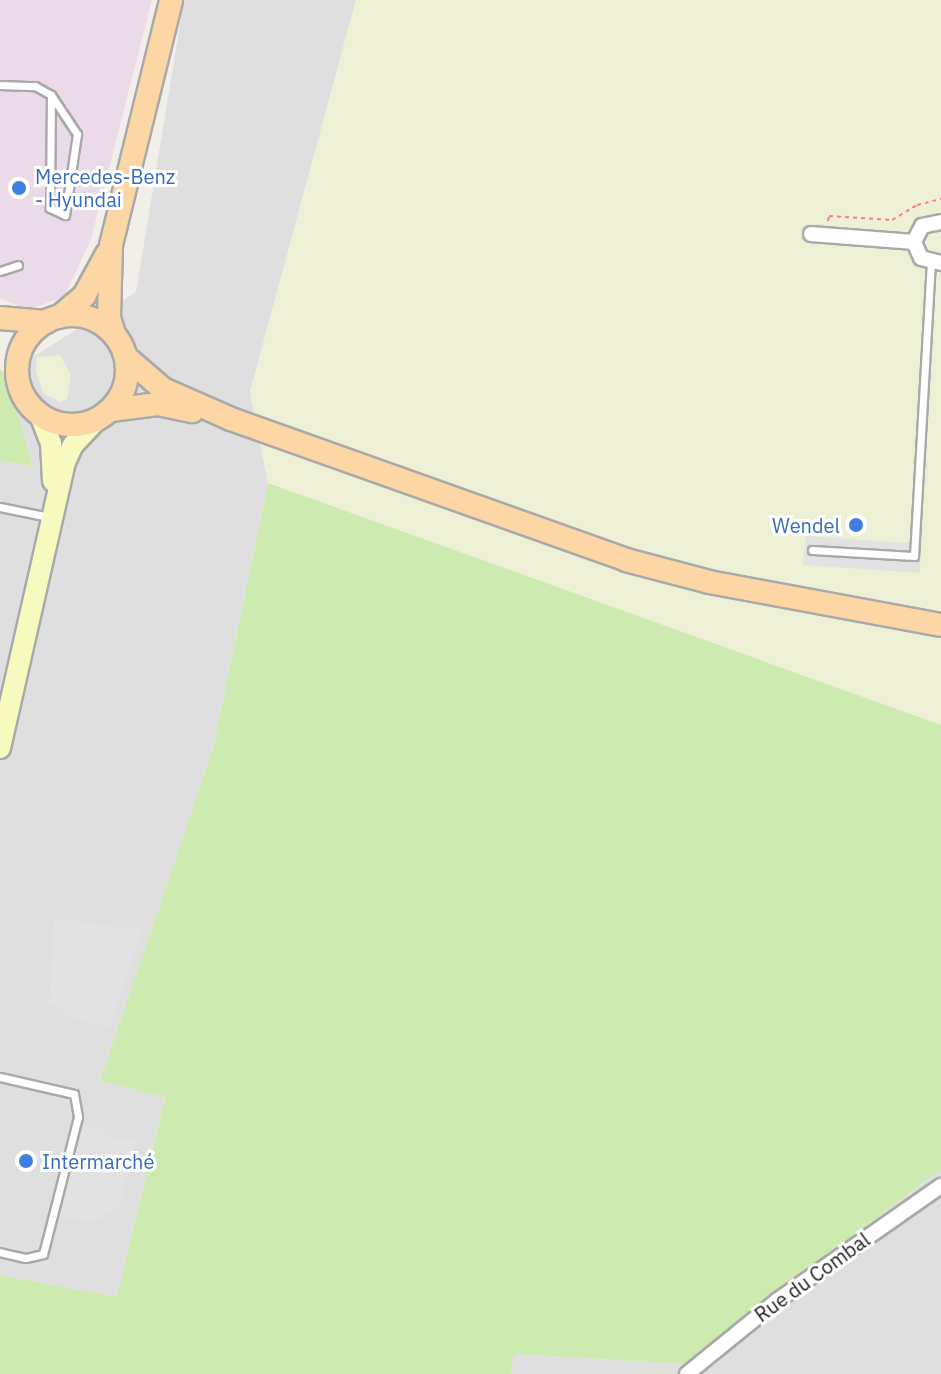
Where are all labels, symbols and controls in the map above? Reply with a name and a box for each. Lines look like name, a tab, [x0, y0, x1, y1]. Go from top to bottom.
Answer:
place label: Mercedes-Benz - Hyundai	[35, 164, 175, 211]
marker: Mercedes-Benz - Hyundai	[10, 179, 28, 197]
place label: Wendel	[772, 513, 840, 537]
marker: Wendel	[847, 516, 865, 534]
place label: Intermarché	[42, 1149, 154, 1173]
marker: Intermarché	[17, 1152, 35, 1170]
street label: Rue du Combal	[750, 1227, 874, 1327]

